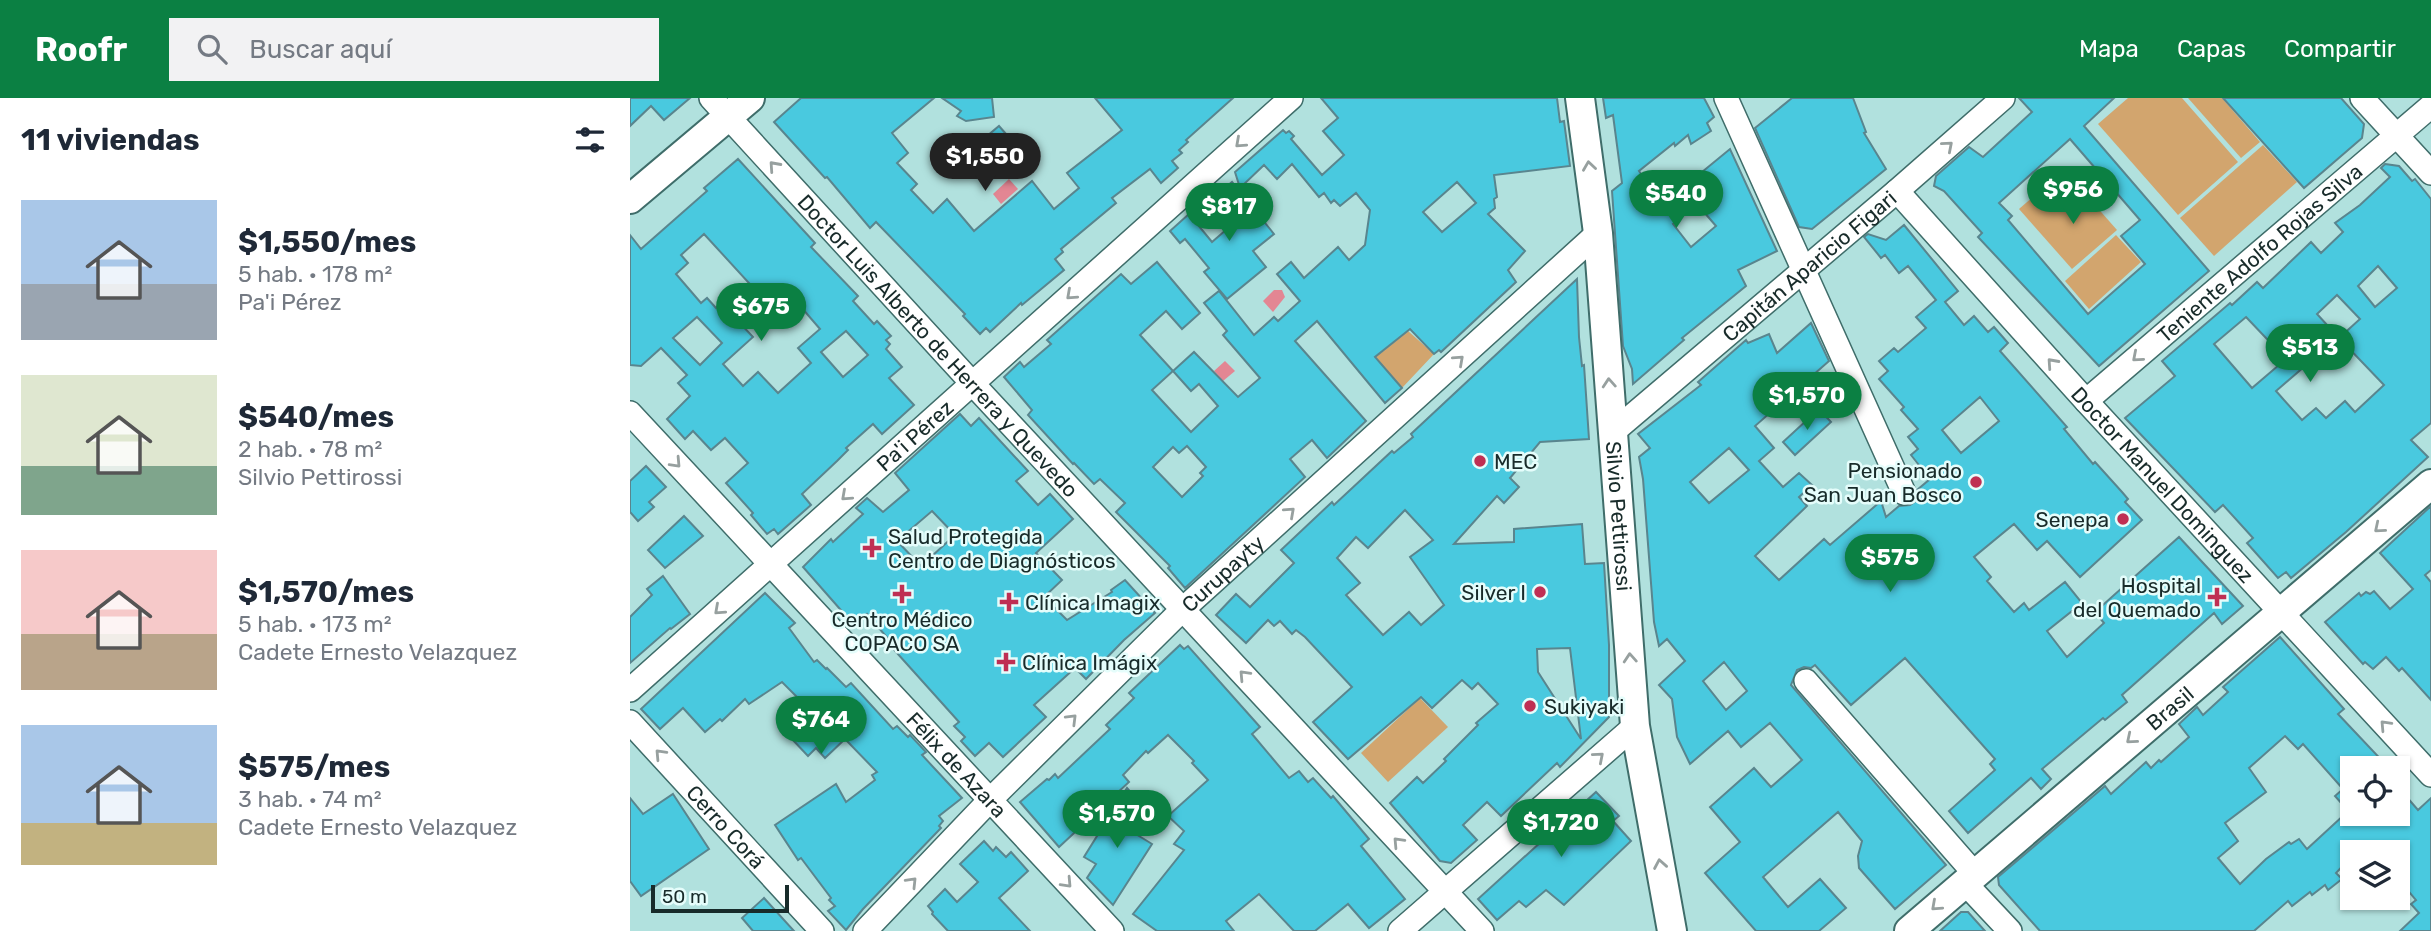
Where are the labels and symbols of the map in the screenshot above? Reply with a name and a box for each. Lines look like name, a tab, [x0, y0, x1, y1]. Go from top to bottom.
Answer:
pin: $1,550	[928, 134, 1042, 193]
one-way arrow	[1235, 135, 1248, 148]
one-way arrow	[1940, 142, 1953, 154]
street label: Teniente Adolfo Rojas Silva	[2152, 158, 2367, 347]
one-way arrow	[1581, 160, 1596, 172]
one-way arrow	[769, 161, 782, 174]
pin: $956	[2032, 166, 2114, 226]
pin: $540	[1635, 170, 1717, 230]
pin: $817	[1188, 184, 1270, 243]
street label: Capitán Aparicio Figari	[1717, 185, 1901, 346]
street label: Doctor Luis Alberto de Herrera y Quevedo	[793, 189, 1084, 502]
pin: $675	[720, 284, 802, 343]
one-way arrow	[1066, 287, 1079, 299]
pin: $513	[2269, 324, 2351, 384]
one-way arrow	[2133, 349, 2146, 361]
one-way arrow	[1451, 355, 1464, 368]
one-way arrow	[2048, 358, 2060, 371]
pin: $1,570	[1750, 372, 1864, 432]
one-way arrow	[1602, 377, 1617, 388]
street label: Doctor Manuel Dominguez	[2066, 381, 2259, 588]
street label: Pa'i Pérez	[871, 394, 958, 476]
street label: Silvio Pettirossi	[1601, 440, 1637, 592]
place label: MEC	[1494, 449, 1537, 474]
marker: MEC	[1472, 453, 1488, 469]
one-way arrow	[668, 455, 681, 468]
place label: Pensionado San Juan Bosco	[1804, 458, 1962, 507]
marker: Pensionado San Juan Bosco	[1968, 474, 1984, 490]
one-way arrow	[842, 488, 855, 500]
place label: Senepa	[2036, 507, 2109, 532]
one-way arrow	[1282, 508, 1295, 521]
marker: Senepa	[2115, 511, 2131, 527]
one-way arrow	[2374, 520, 2387, 532]
place label: Salud Protegida Centro de Diagnósticos	[888, 524, 1116, 573]
street label: Curupayty	[1176, 529, 1269, 617]
pin: $575	[1849, 534, 1931, 594]
marker: Salud Protegida Centro de Diagnósticos	[862, 538, 882, 558]
place label: Hospital del Quemado	[2073, 573, 2201, 622]
place label: Silver I	[1461, 580, 1526, 605]
marker: Centro Médico COPACO SA	[892, 584, 912, 604]
marker: Silver I	[1532, 584, 1548, 600]
marker: Hospital del Quemado	[2207, 587, 2227, 607]
place label: Clínica Imagix	[1025, 590, 1160, 615]
marker: Clínica Imagix	[999, 592, 1019, 612]
one-way arrow	[715, 602, 728, 614]
place label: Centro Médico COPACO SA	[831, 607, 973, 656]
place label: Clínica Imágix	[1022, 650, 1157, 675]
marker: Clínica Imágix	[996, 652, 1016, 672]
one-way arrow	[1623, 652, 1638, 663]
one-way arrow	[1240, 670, 1252, 683]
street label: Brasil	[2141, 681, 2198, 735]
place label: Sukiyaki	[1544, 694, 1624, 719]
pin: $764	[780, 696, 862, 756]
marker: Sukiyaki	[1522, 698, 1538, 714]
street label: Félix de Azara	[902, 706, 1012, 822]
one-way arrow	[1063, 715, 1076, 728]
one-way arrow	[2380, 720, 2393, 733]
one-way arrow	[2127, 731, 2140, 743]
one-way arrow	[656, 749, 668, 762]
one-way arrow	[1591, 753, 1604, 765]
street label: Cerro Corá	[682, 780, 771, 873]
pin: $1,570	[1060, 790, 1174, 850]
pin: $1,720	[1504, 800, 1618, 859]
one-way arrow	[1394, 837, 1407, 850]
one-way arrow	[1653, 858, 1668, 870]
one-way arrow	[1059, 875, 1072, 888]
one-way arrow	[904, 877, 917, 890]
scale bar	[651, 882, 789, 914]
one-way arrow	[1932, 898, 1945, 911]

